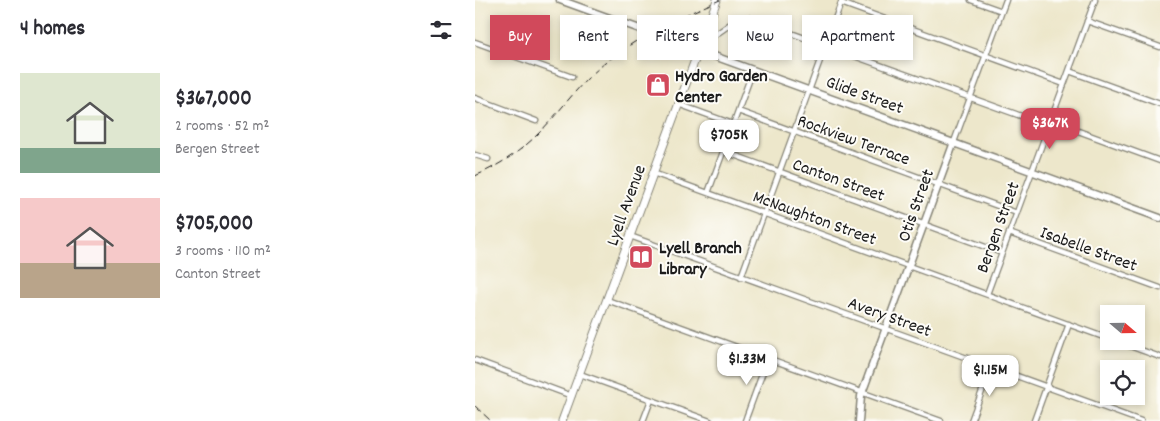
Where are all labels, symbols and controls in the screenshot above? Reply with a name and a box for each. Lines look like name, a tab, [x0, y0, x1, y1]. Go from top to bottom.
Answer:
text: 4 homes	[20, 15, 85, 45]
chip: Buy	[490, 15, 550, 60]
chip: Rent	[560, 15, 627, 60]
chip: Filters	[637, 15, 718, 60]
chip: New	[728, 15, 792, 60]
chip: Apartment	[802, 15, 913, 60]
icon: filters	[427, 16, 455, 44]
place label: Hydro Garden Center	[675, 65, 768, 111]
street label: Glide Street	[822, 71, 907, 122]
shop icon: Hydro Garden Center	[645, 72, 671, 98]
text: $367,000	[175, 85, 252, 115]
icon: home	[60, 93, 120, 153]
pin: $367K	[1015, 108, 1085, 150]
street label: Rockview Terrace	[793, 109, 913, 173]
text: $367K	[1032, 112, 1068, 135]
text: 2 rooms · 52 m²	[175, 115, 269, 138]
pin: $705K	[694, 120, 764, 162]
text: $705K	[710, 124, 748, 147]
text: Bergen Street	[175, 138, 260, 161]
street label: Canton Street	[789, 153, 888, 210]
street label: Lyell Avenue	[601, 162, 654, 250]
street label: Otis Street	[893, 166, 942, 246]
street label: Bergen Street	[971, 179, 1027, 277]
street label: McNaughton Street	[749, 185, 880, 253]
text: $705,000	[175, 210, 253, 240]
icon: home	[60, 218, 120, 278]
street label: Isabelle Street	[1036, 221, 1141, 280]
place label: Lyell Branch Library	[659, 237, 742, 283]
text: 3 rooms · 110 m²	[175, 240, 271, 263]
library icon: Lyell Branch Library	[628, 244, 654, 270]
text: Canton Street	[175, 263, 261, 286]
street label: Avery Street	[844, 292, 935, 345]
north arrow	[1100, 305, 1145, 350]
map controls	[1100, 305, 1145, 405]
pin: $1.33M	[706, 344, 788, 386]
text: $1.33M	[728, 348, 766, 371]
pin: $1.15M	[949, 354, 1031, 397]
text: $1.15M	[973, 359, 1007, 382]
button: locate	[1100, 360, 1145, 405]

